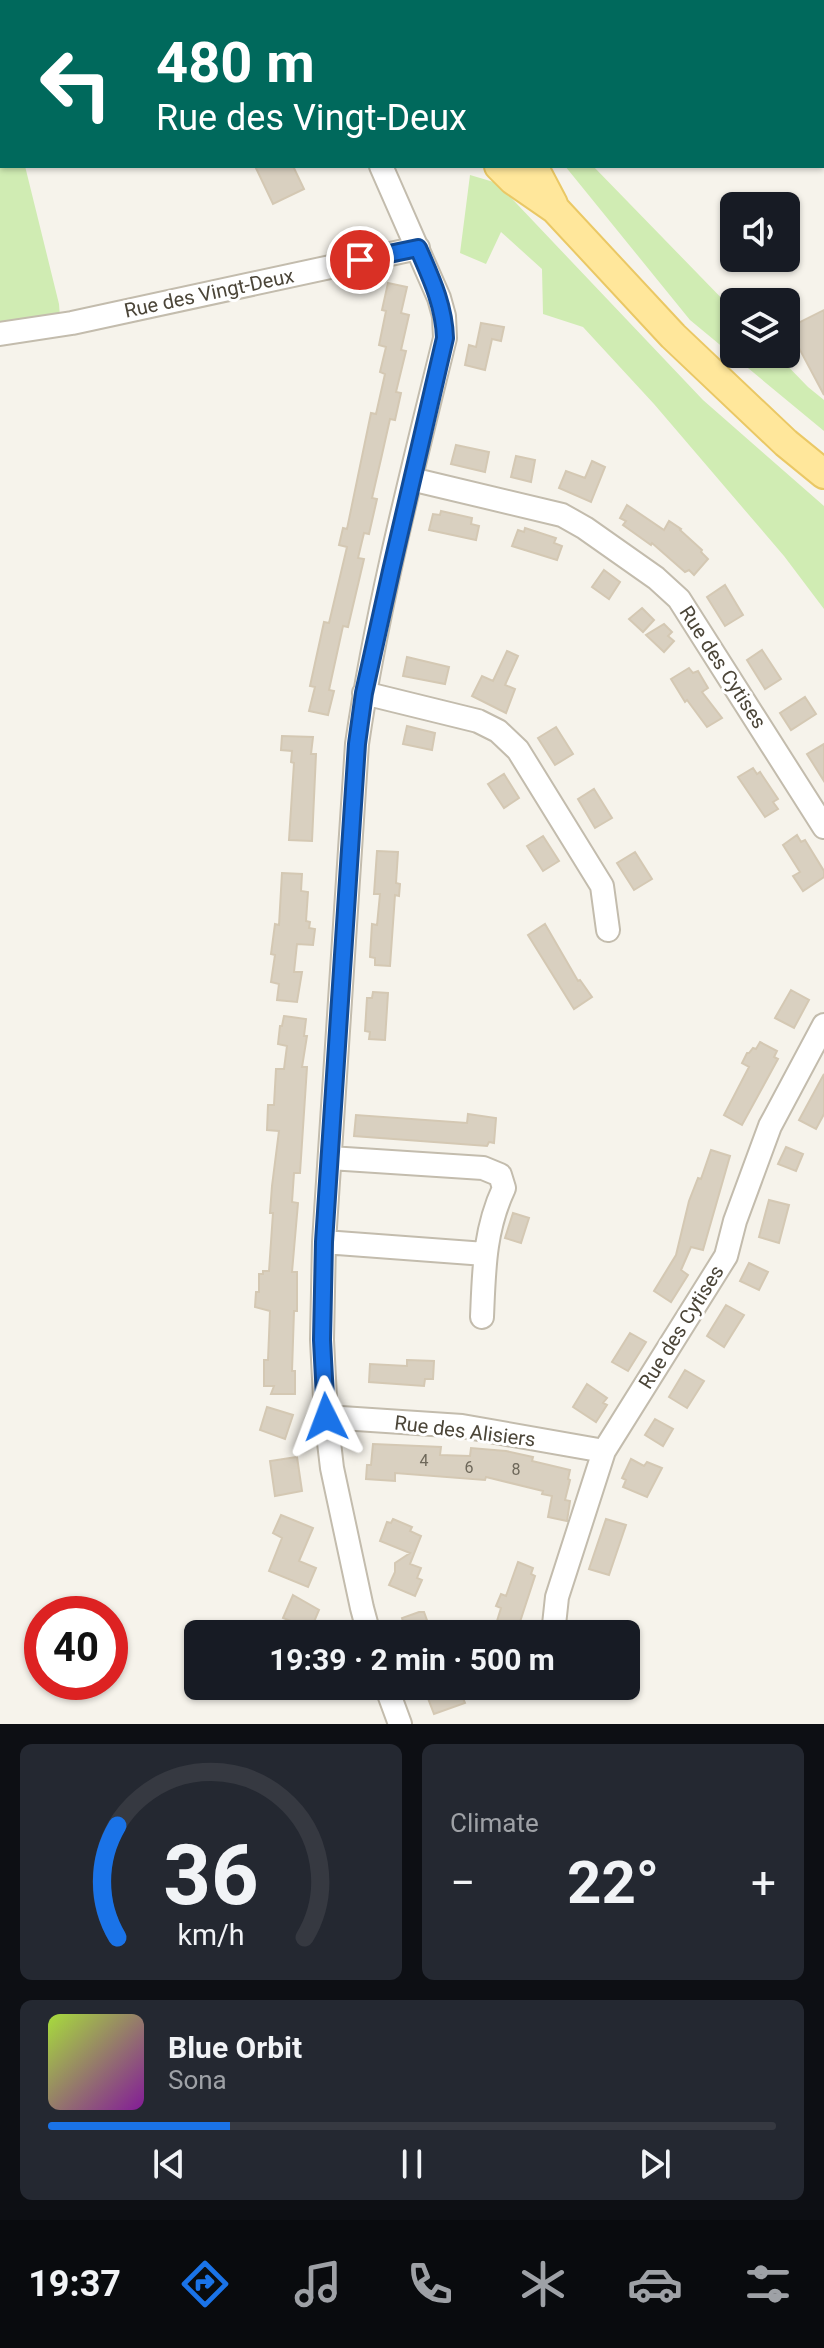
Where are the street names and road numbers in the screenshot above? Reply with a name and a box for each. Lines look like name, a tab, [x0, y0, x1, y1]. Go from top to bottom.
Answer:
street label: Rue des Vingt-Deux	[122, 263, 296, 323]
street label: Rue des Cytises	[674, 601, 772, 733]
street label: Rue des Cytises	[633, 1261, 729, 1393]
street label: Rue des Alisiers	[393, 1410, 537, 1452]

